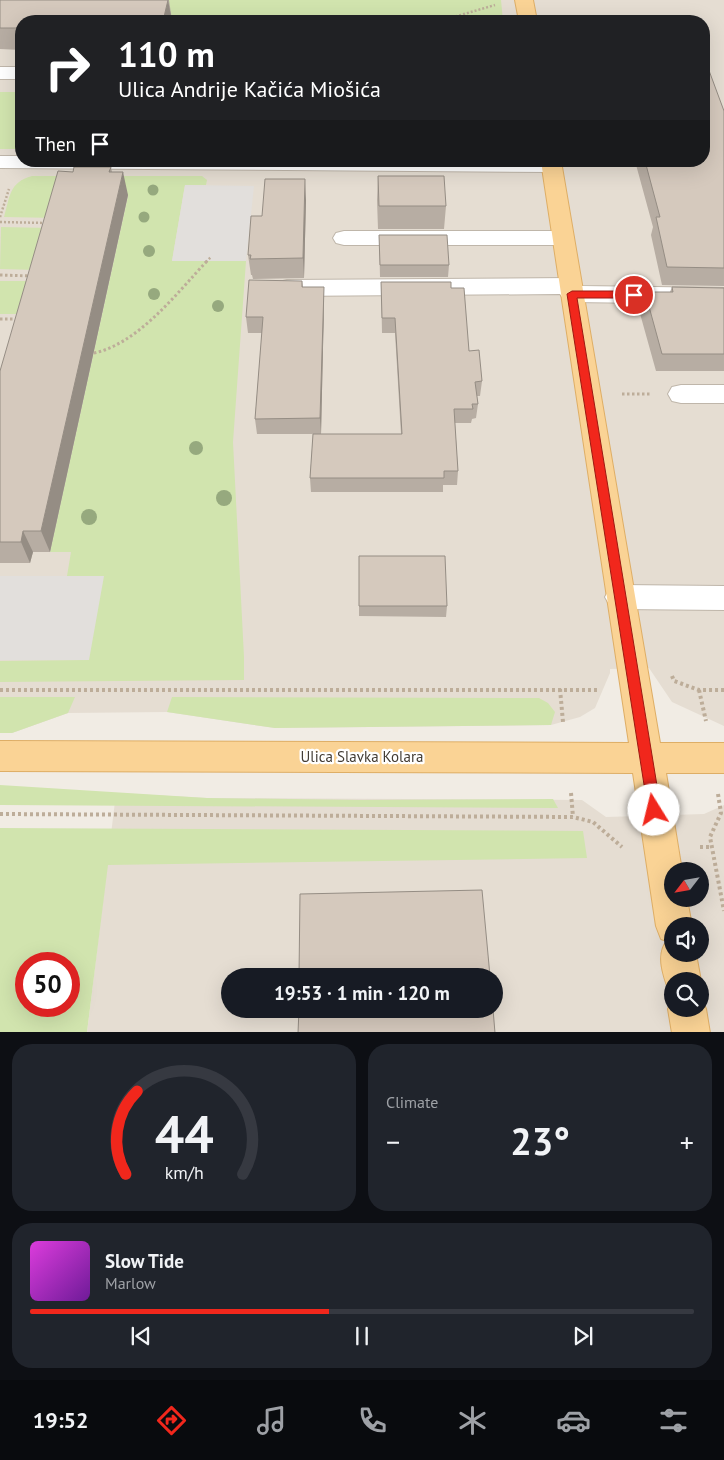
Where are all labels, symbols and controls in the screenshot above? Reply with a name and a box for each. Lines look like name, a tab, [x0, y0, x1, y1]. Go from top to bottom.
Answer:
text: 110 m	[118, 31, 215, 77]
icon: right	[35, 35, 100, 100]
text: Ulica Andrije Kačića Miošića	[118, 75, 381, 103]
icon: arrive	[86, 130, 114, 158]
text: Then	[35, 132, 76, 156]
pin	[613, 274, 655, 316]
icon: arrive	[620, 281, 648, 309]
street label: Ulica Slavka Kolara	[301, 747, 423, 766]
position arrow	[627, 783, 679, 835]
north arrow	[664, 862, 709, 908]
map controls	[664, 862, 709, 1017]
button: sound	[664, 917, 709, 962]
speed limit sign: 50	[15, 952, 80, 1017]
button: search	[664, 972, 709, 1017]
text: 19:53 · 1 min · 120 m	[274, 981, 450, 1005]
text: Climate	[386, 1092, 438, 1112]
text: 44	[155, 1100, 213, 1167]
text: 23°	[510, 1116, 570, 1165]
text: −	[386, 1123, 400, 1160]
text: +	[680, 1123, 694, 1160]
text: km/h	[164, 1161, 204, 1184]
text: Slow Tide	[105, 1249, 184, 1273]
text: Marlow	[105, 1273, 156, 1293]
icon: previous	[127, 1322, 155, 1350]
icon: pause	[348, 1322, 376, 1350]
icon: next	[569, 1322, 597, 1350]
icon: directions	[154, 1403, 189, 1438]
icon: music	[254, 1403, 289, 1438]
icon: phone	[355, 1403, 390, 1438]
icon: climate	[455, 1403, 490, 1438]
icon: car	[556, 1403, 591, 1438]
icon: filters	[656, 1403, 691, 1438]
text: 19:52	[33, 1406, 89, 1434]

